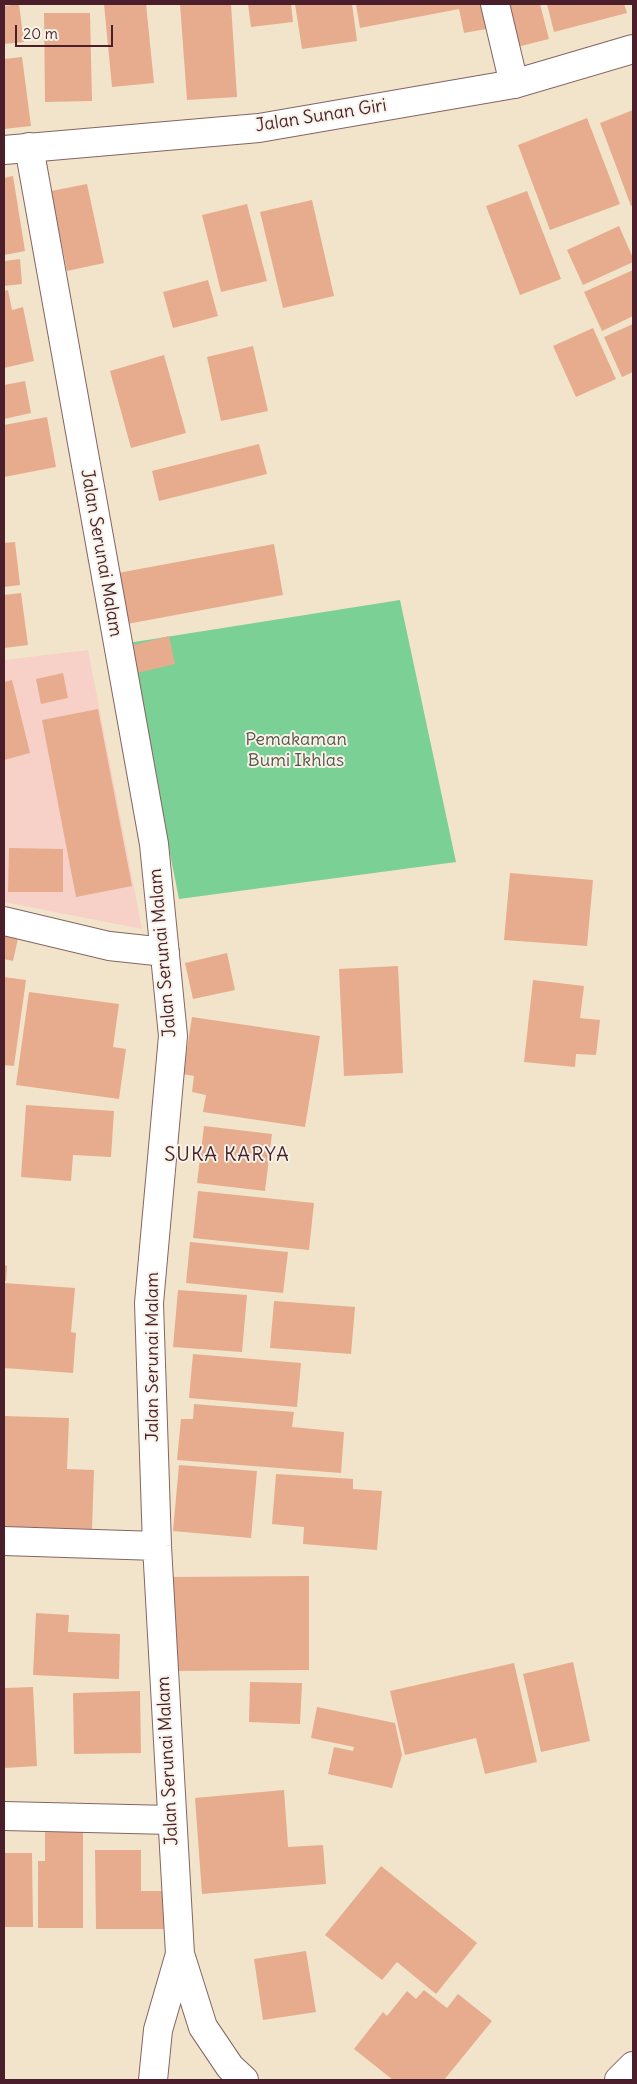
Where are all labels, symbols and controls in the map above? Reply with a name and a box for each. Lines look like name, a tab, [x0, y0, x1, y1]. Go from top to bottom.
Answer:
scale bar	[18, 15, 115, 47]
text: 20 m	[23, 24, 58, 43]
street label: Jalan Sunan Giri	[254, 95, 388, 137]
street label: Jalan Serunai Malam	[76, 467, 126, 639]
park label: Pemakaman Bumi Ikhlas	[245, 729, 347, 772]
street label: Jalan Serunai Malam	[145, 867, 181, 1039]
district label: SUKA KARYA	[163, 1143, 291, 1167]
street label: Jalan Serunai Malam	[142, 1272, 164, 1442]
street label: Jalan Serunai Malam	[153, 1676, 183, 1846]

